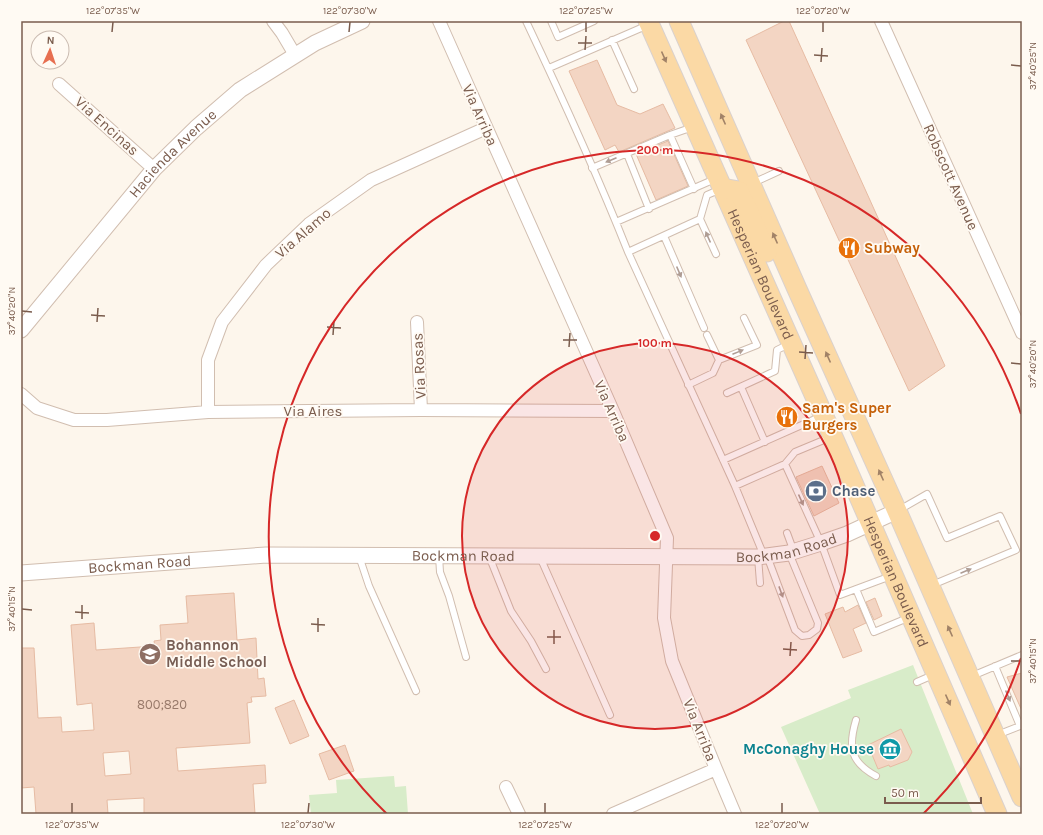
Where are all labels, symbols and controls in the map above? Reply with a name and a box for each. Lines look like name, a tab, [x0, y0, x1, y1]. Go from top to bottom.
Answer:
text: 122°07'35"W	[86, 5, 140, 17]
text: 122°07'30"W	[323, 5, 377, 17]
text: 122°07'25"W	[559, 5, 613, 17]
text: 122°07'20"W	[796, 5, 850, 17]
north arrow	[30, 30, 70, 70]
text: N	[46, 34, 55, 47]
text: 37°40'25"N	[1027, 42, 1039, 90]
one-way arrow	[661, 51, 667, 62]
street label: Via Arriba	[458, 81, 502, 149]
street label: Via Encinas	[71, 93, 143, 159]
street label: Hacienda Avenue	[125, 105, 220, 201]
one-way arrow	[719, 112, 725, 124]
street label: Robscott Avenue	[920, 121, 982, 233]
text: 200 m	[637, 143, 673, 157]
one-way arrow	[605, 157, 616, 163]
street label: Via Alamo	[271, 204, 335, 262]
street label: Hesperian Boulevard	[724, 206, 798, 342]
one-way arrow	[705, 231, 711, 242]
one-way arrow	[772, 232, 778, 243]
restaurant icon: Subway	[836, 235, 862, 261]
place label: Subway	[864, 239, 920, 257]
one-way arrow	[677, 266, 683, 278]
text: 37°40'20"N	[6, 287, 18, 335]
street label: Via Rosas	[408, 333, 430, 399]
text: 100 m	[638, 336, 672, 350]
text: 37°40'20"N	[1027, 340, 1039, 388]
one-way arrow	[732, 349, 744, 355]
one-way arrow	[825, 351, 831, 362]
street label: Via Arriba	[590, 377, 634, 445]
place label: Sam's Super Burgers	[802, 399, 891, 434]
street label: Via Aires	[284, 402, 342, 420]
restaurant icon: Sam's Super Burgers	[774, 404, 800, 430]
one-way arrow	[878, 469, 884, 481]
bank icon: Chase	[803, 478, 829, 504]
place label: Chase	[832, 482, 876, 500]
one-way arrow	[798, 494, 804, 505]
street label: Hesperian Boulevard	[859, 513, 932, 650]
centre of rings	[648, 529, 662, 543]
street label: Bockman Road	[736, 529, 839, 566]
street label: Bockman Road	[412, 547, 515, 565]
street label: Bockman Road	[88, 552, 192, 577]
one-way arrow	[961, 568, 972, 574]
text: 37°40'15"N	[6, 586, 18, 632]
one-way arrow	[778, 587, 784, 599]
one-way arrow	[947, 625, 953, 636]
place label: Bohannon Middle School	[166, 636, 267, 671]
text: 37°40'15"N	[1027, 638, 1039, 684]
school or university icon: Bohannon Middle School	[137, 641, 163, 667]
one-way arrow	[1005, 691, 1011, 702]
one-way arrow	[945, 695, 951, 706]
street label: Via Arriba	[679, 696, 721, 764]
house number: 800;820	[137, 697, 187, 712]
museum icon: McConaghy House	[877, 736, 903, 762]
place label: McConaghy House	[743, 740, 874, 758]
scale bar	[885, 779, 981, 805]
text: 50 m	[891, 786, 919, 800]
text: 122°07'35"W	[45, 819, 99, 831]
text: 122°07'30"W	[281, 819, 335, 831]
text: 122°07'25"W	[518, 819, 572, 831]
text: 122°07'20"W	[755, 819, 809, 831]

